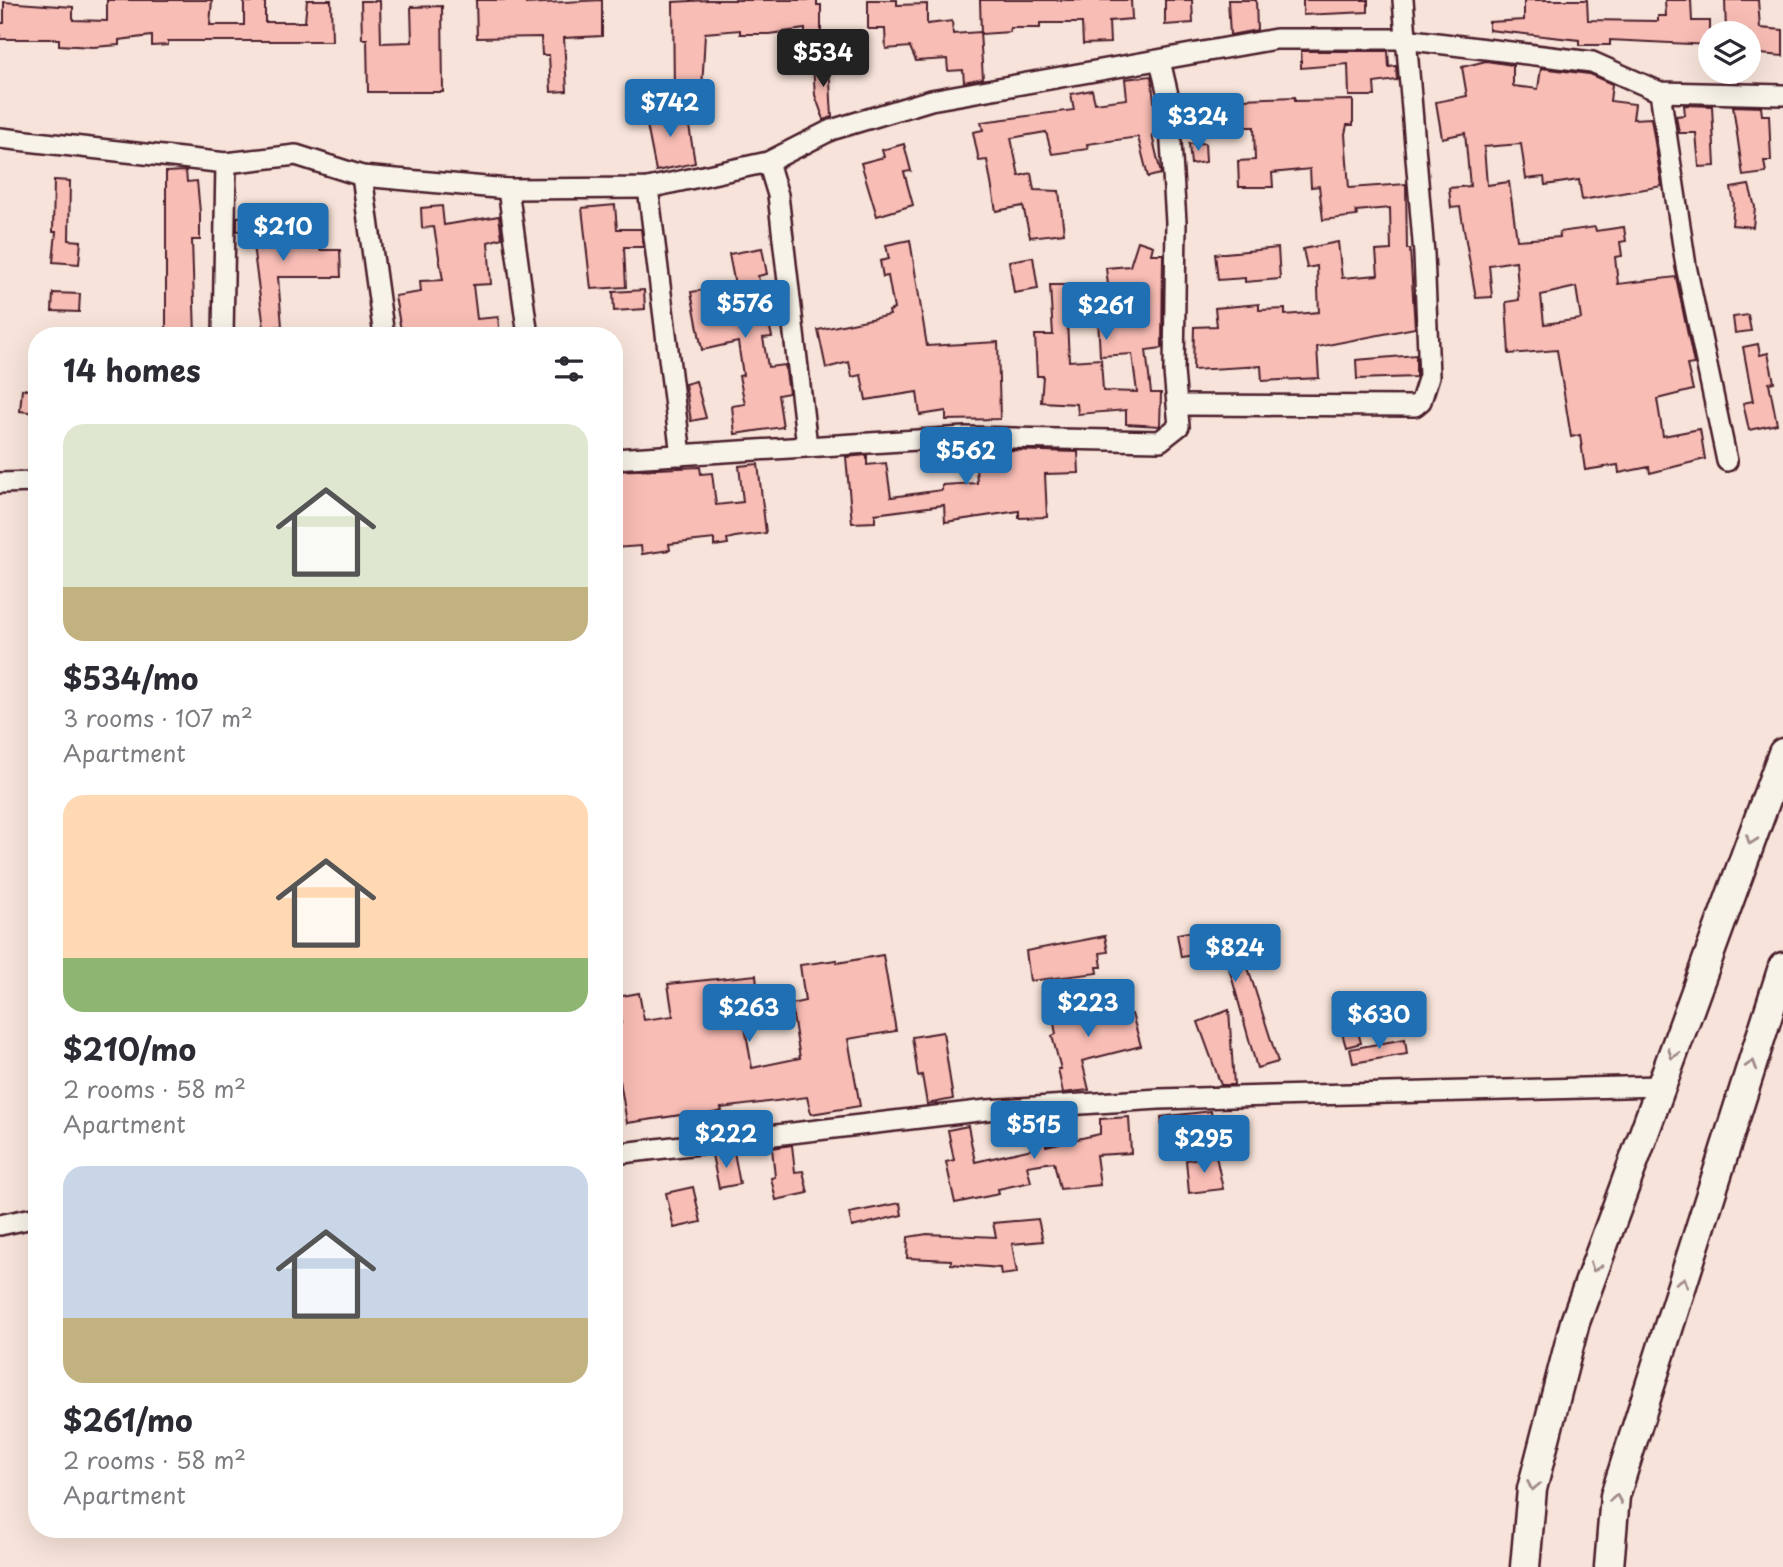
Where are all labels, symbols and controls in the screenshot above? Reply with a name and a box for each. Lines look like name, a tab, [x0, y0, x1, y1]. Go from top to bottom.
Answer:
map controls	[1698, 21, 1761, 84]
button: layers	[1698, 21, 1761, 84]
pin: $534	[782, 29, 864, 89]
text: $534	[793, 34, 853, 69]
pin: $742	[629, 80, 711, 139]
text: $742	[641, 84, 699, 119]
pin: $324	[1157, 94, 1239, 153]
text: $324	[1168, 98, 1228, 133]
pin: $210	[242, 204, 324, 263]
text: $210	[254, 208, 312, 243]
pin: $576	[704, 280, 786, 340]
pin: $261	[1065, 282, 1147, 342]
text: $576	[717, 285, 773, 320]
text: $261	[1078, 287, 1134, 322]
text: 14 homes	[63, 347, 201, 392]
icon: filters	[550, 350, 588, 388]
pin: $562	[925, 428, 1007, 487]
text: $562	[936, 432, 996, 467]
icon: home	[263, 469, 389, 595]
text: $534/mo	[63, 655, 198, 700]
text: 3 rooms · 107 m²	[63, 700, 253, 735]
text: Apartment	[63, 735, 186, 770]
one-way arrow	[1745, 833, 1759, 845]
icon: home	[263, 840, 389, 966]
pin: $824	[1194, 925, 1276, 984]
text: $824	[1206, 929, 1264, 964]
pin: $223	[1047, 979, 1129, 1039]
pin: $263	[708, 984, 790, 1044]
text: $223	[1058, 984, 1118, 1019]
text: $263	[719, 989, 779, 1024]
pin: $630	[1338, 992, 1420, 1051]
text: $630	[1348, 996, 1410, 1031]
text: $210/mo	[63, 1026, 196, 1071]
one-way arrow	[1667, 1047, 1681, 1059]
one-way arrow	[1744, 1060, 1758, 1072]
text: 2 rooms · 58 m²	[63, 1071, 246, 1106]
pin: $515	[993, 1102, 1075, 1161]
text: Apartment	[63, 1106, 186, 1141]
text: $515	[1007, 1106, 1061, 1141]
pin: $222	[685, 1110, 767, 1170]
text: $222	[695, 1115, 757, 1150]
pin: $295	[1163, 1116, 1245, 1175]
text: $295	[1175, 1120, 1233, 1155]
icon: home	[263, 1211, 389, 1337]
one-way arrow	[1589, 1261, 1603, 1273]
one-way arrow	[1675, 1276, 1689, 1289]
text: $261/mo	[63, 1397, 193, 1442]
text: 2 rooms · 58 m²	[63, 1442, 246, 1477]
text: Apartment	[63, 1477, 186, 1512]
one-way arrow	[1527, 1480, 1542, 1492]
one-way arrow	[1608, 1493, 1623, 1505]

